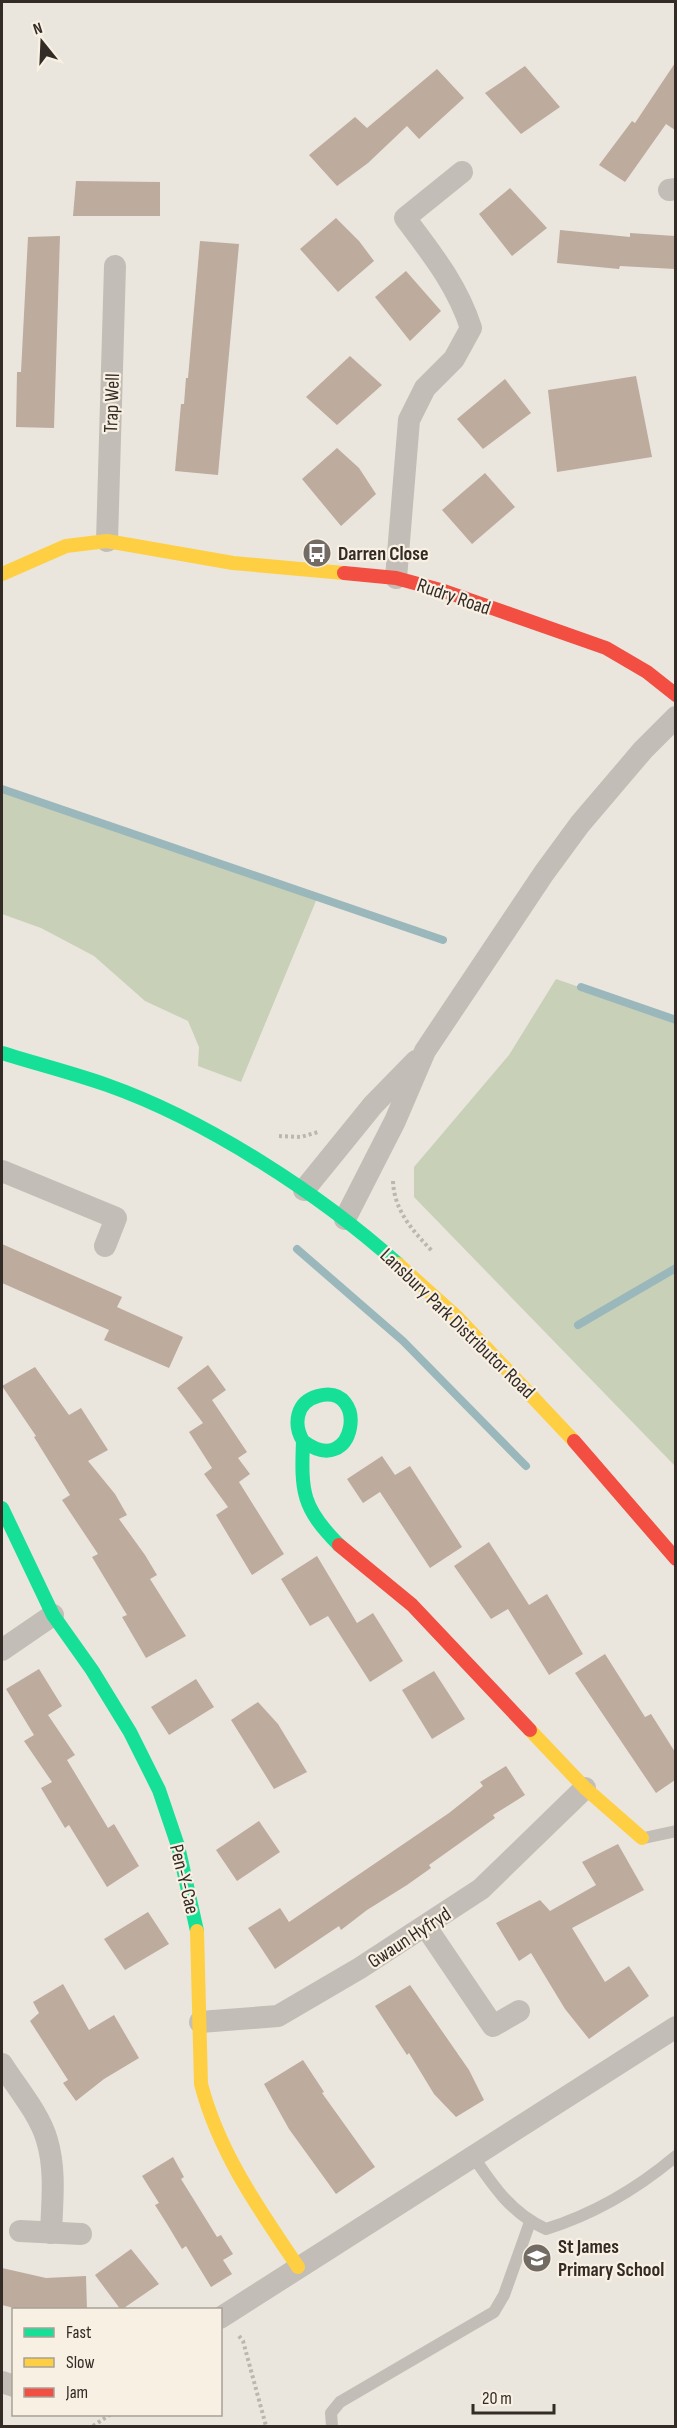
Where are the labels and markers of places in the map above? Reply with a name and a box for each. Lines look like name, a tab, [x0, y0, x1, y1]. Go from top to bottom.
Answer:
bus stop icon: Darren Close	[301, 537, 333, 569]
place label: Darren Close	[338, 542, 428, 566]
place label: St James Primary School	[558, 2235, 664, 2282]
school or university icon: St James Primary School	[521, 2242, 553, 2274]

